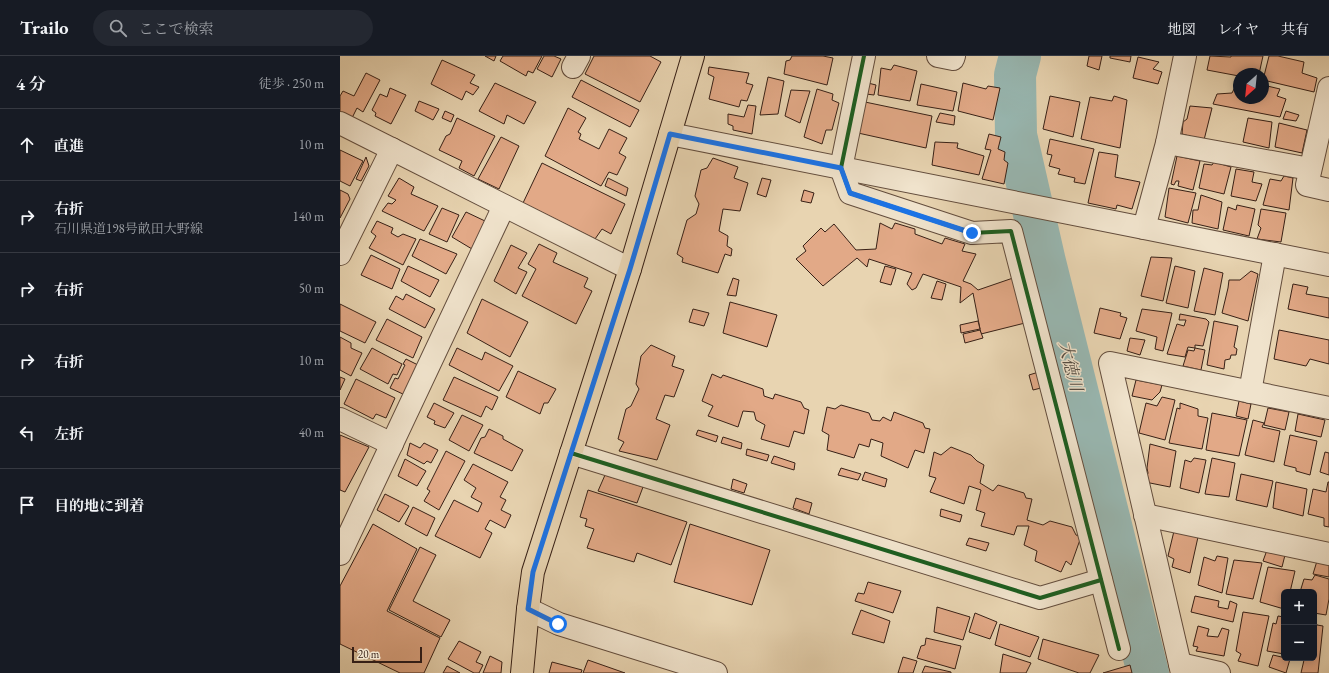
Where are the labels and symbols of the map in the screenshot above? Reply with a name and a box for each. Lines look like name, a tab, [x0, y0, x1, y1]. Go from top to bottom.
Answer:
north arrow	[1233, 68, 1269, 104]
route end	[963, 224, 981, 242]
water label: 大徳川	[1054, 339, 1088, 395]
route start	[549, 615, 567, 633]
scale bar	[352, 645, 422, 664]

